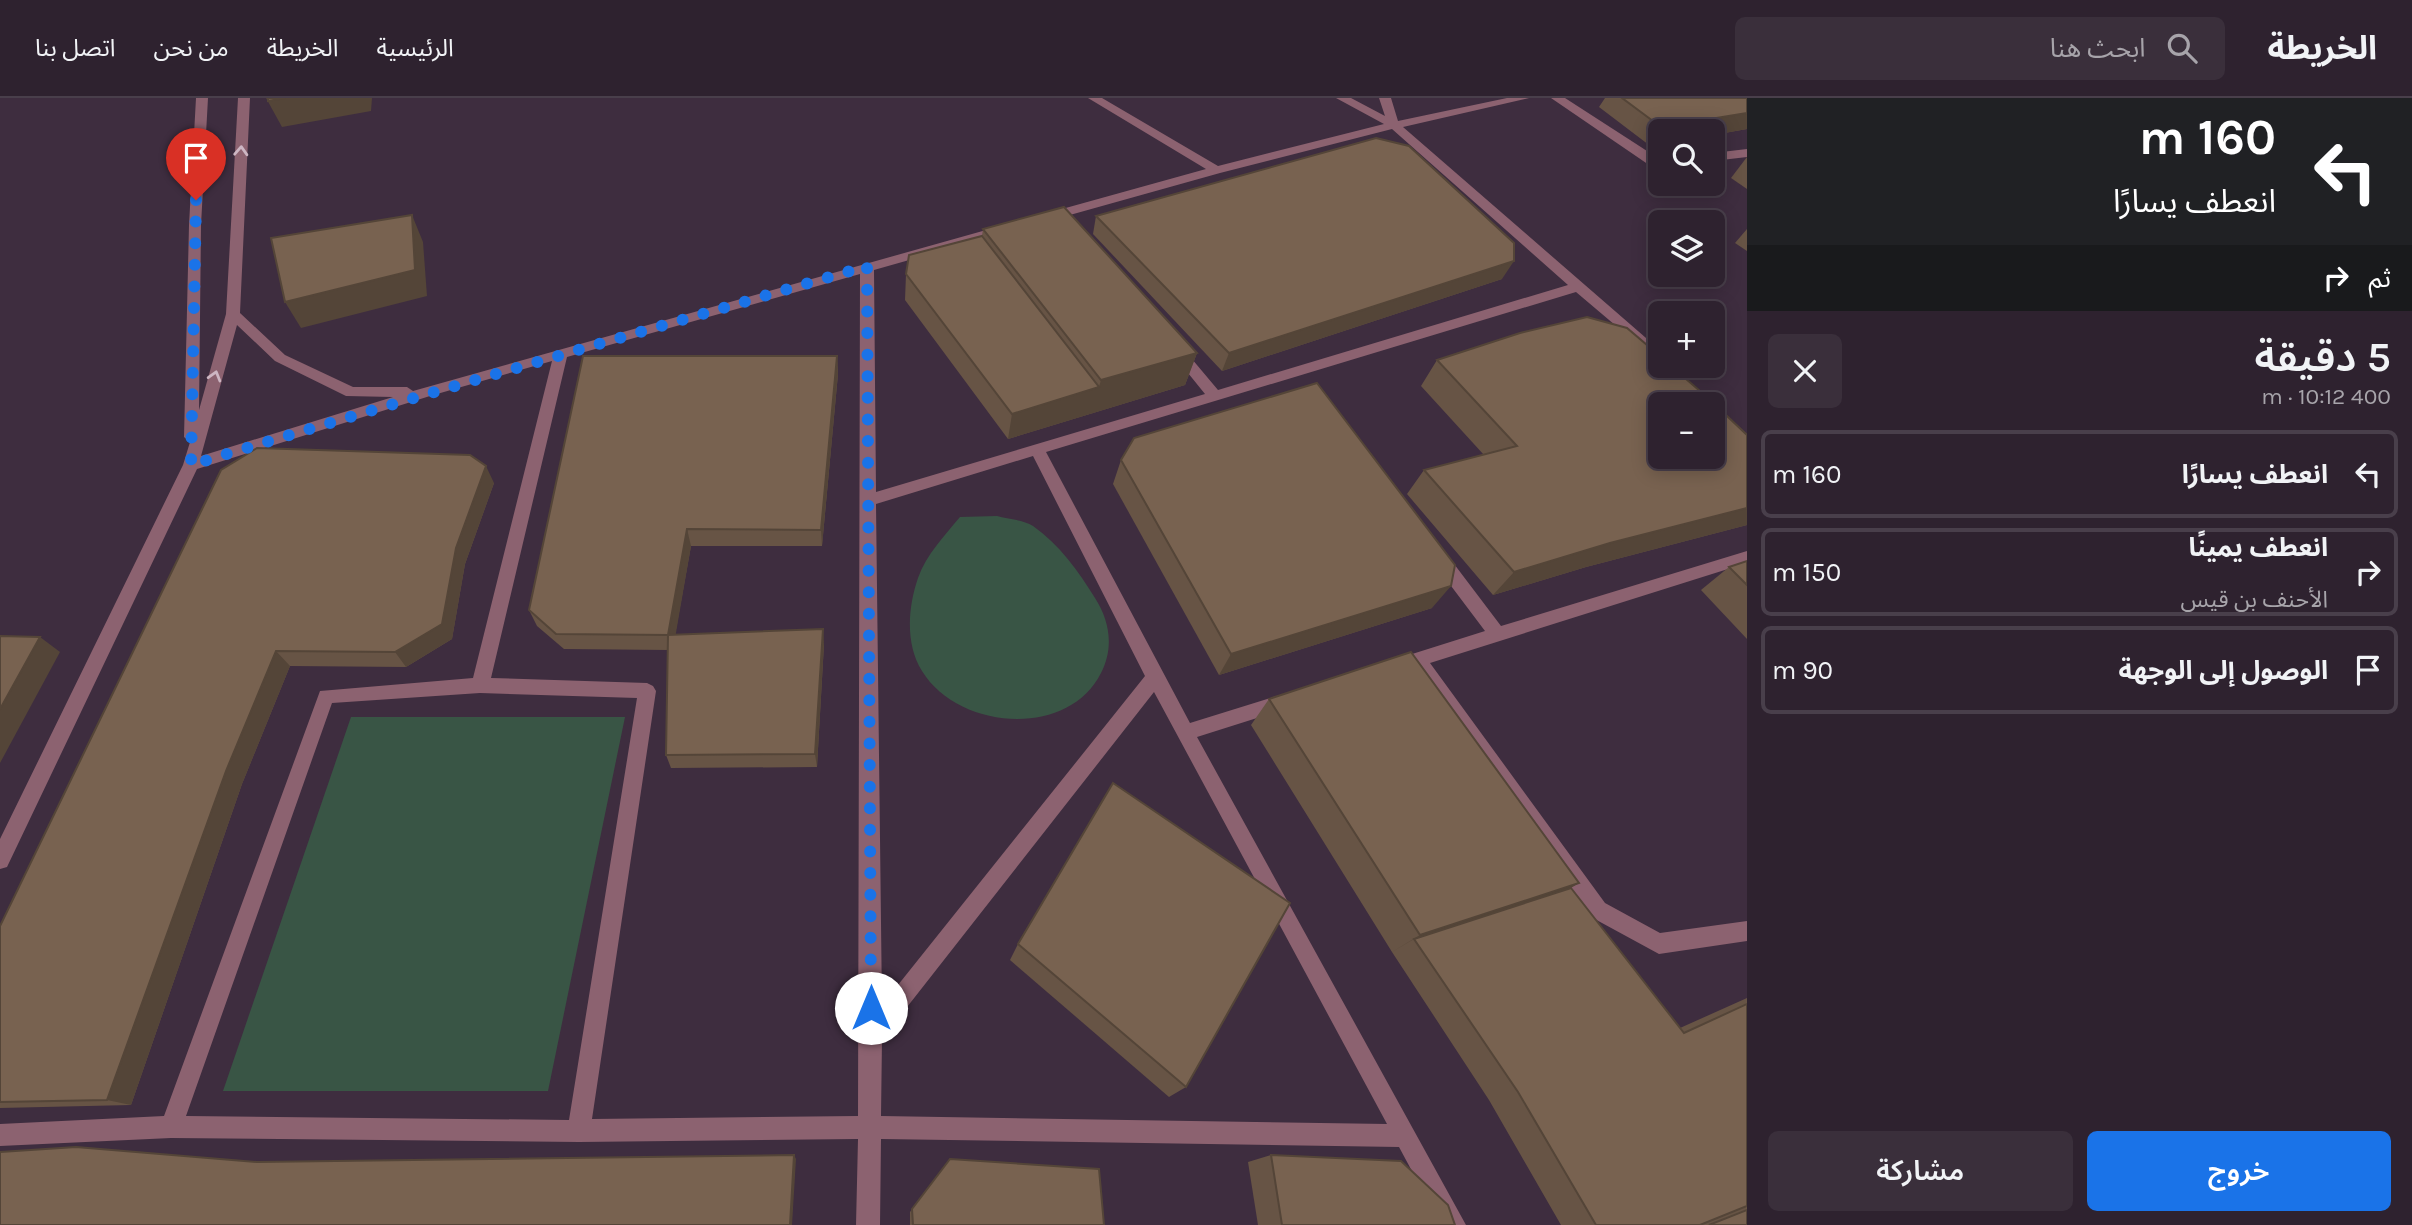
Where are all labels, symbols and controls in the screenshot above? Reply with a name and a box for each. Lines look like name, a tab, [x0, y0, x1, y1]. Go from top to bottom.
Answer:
search box	[1735, 17, 2225, 80]
icon: search	[2163, 29, 2201, 67]
text: الخريطة	[2267, 29, 2377, 67]
text: ابحث هنا	[2050, 33, 2145, 64]
text: اتصل بنا	[35, 34, 116, 62]
text: من نحن	[154, 34, 229, 62]
text: الخريطة	[267, 34, 339, 62]
text: الرئيسية	[377, 34, 454, 62]
text: 160 m	[2139, 109, 2276, 166]
map controls	[1648, 119, 1725, 469]
button: search	[1648, 119, 1725, 196]
icon: left	[2300, 126, 2391, 217]
pin	[166, 128, 226, 200]
icon: arrive	[177, 139, 215, 177]
one-way arrow	[233, 145, 248, 156]
text: انعطف يسارًا	[2113, 183, 2276, 220]
button: layers	[1648, 210, 1725, 287]
icon: right	[2317, 259, 2355, 297]
text: ثم	[2369, 263, 2391, 294]
button: +	[1648, 301, 1725, 378]
text: 5 دقيقة	[2254, 332, 2391, 382]
button: close	[1768, 334, 1842, 408]
one-way arrow	[207, 370, 222, 382]
text: 400 m · 10:12	[2261, 383, 2391, 410]
button: −	[1648, 392, 1725, 469]
icon: left	[2349, 455, 2387, 493]
text: 160 m	[1772, 459, 1841, 490]
text: انعطف يسارًا	[2182, 459, 2328, 490]
text: انعطف يمينًا	[2188, 532, 2328, 563]
icon: right	[2349, 553, 2387, 591]
text: 150 m	[1772, 557, 1841, 588]
text: الأحنف بن قيس	[2181, 586, 2328, 613]
icon: arrive	[2349, 651, 2387, 689]
text: 90 m	[1772, 655, 1833, 686]
text: الوصول إلى الوجهة	[2119, 655, 2328, 686]
position arrow	[834, 971, 908, 1045]
button: مشاركة	[1768, 1131, 2073, 1211]
button: خروج	[2087, 1131, 2391, 1211]

